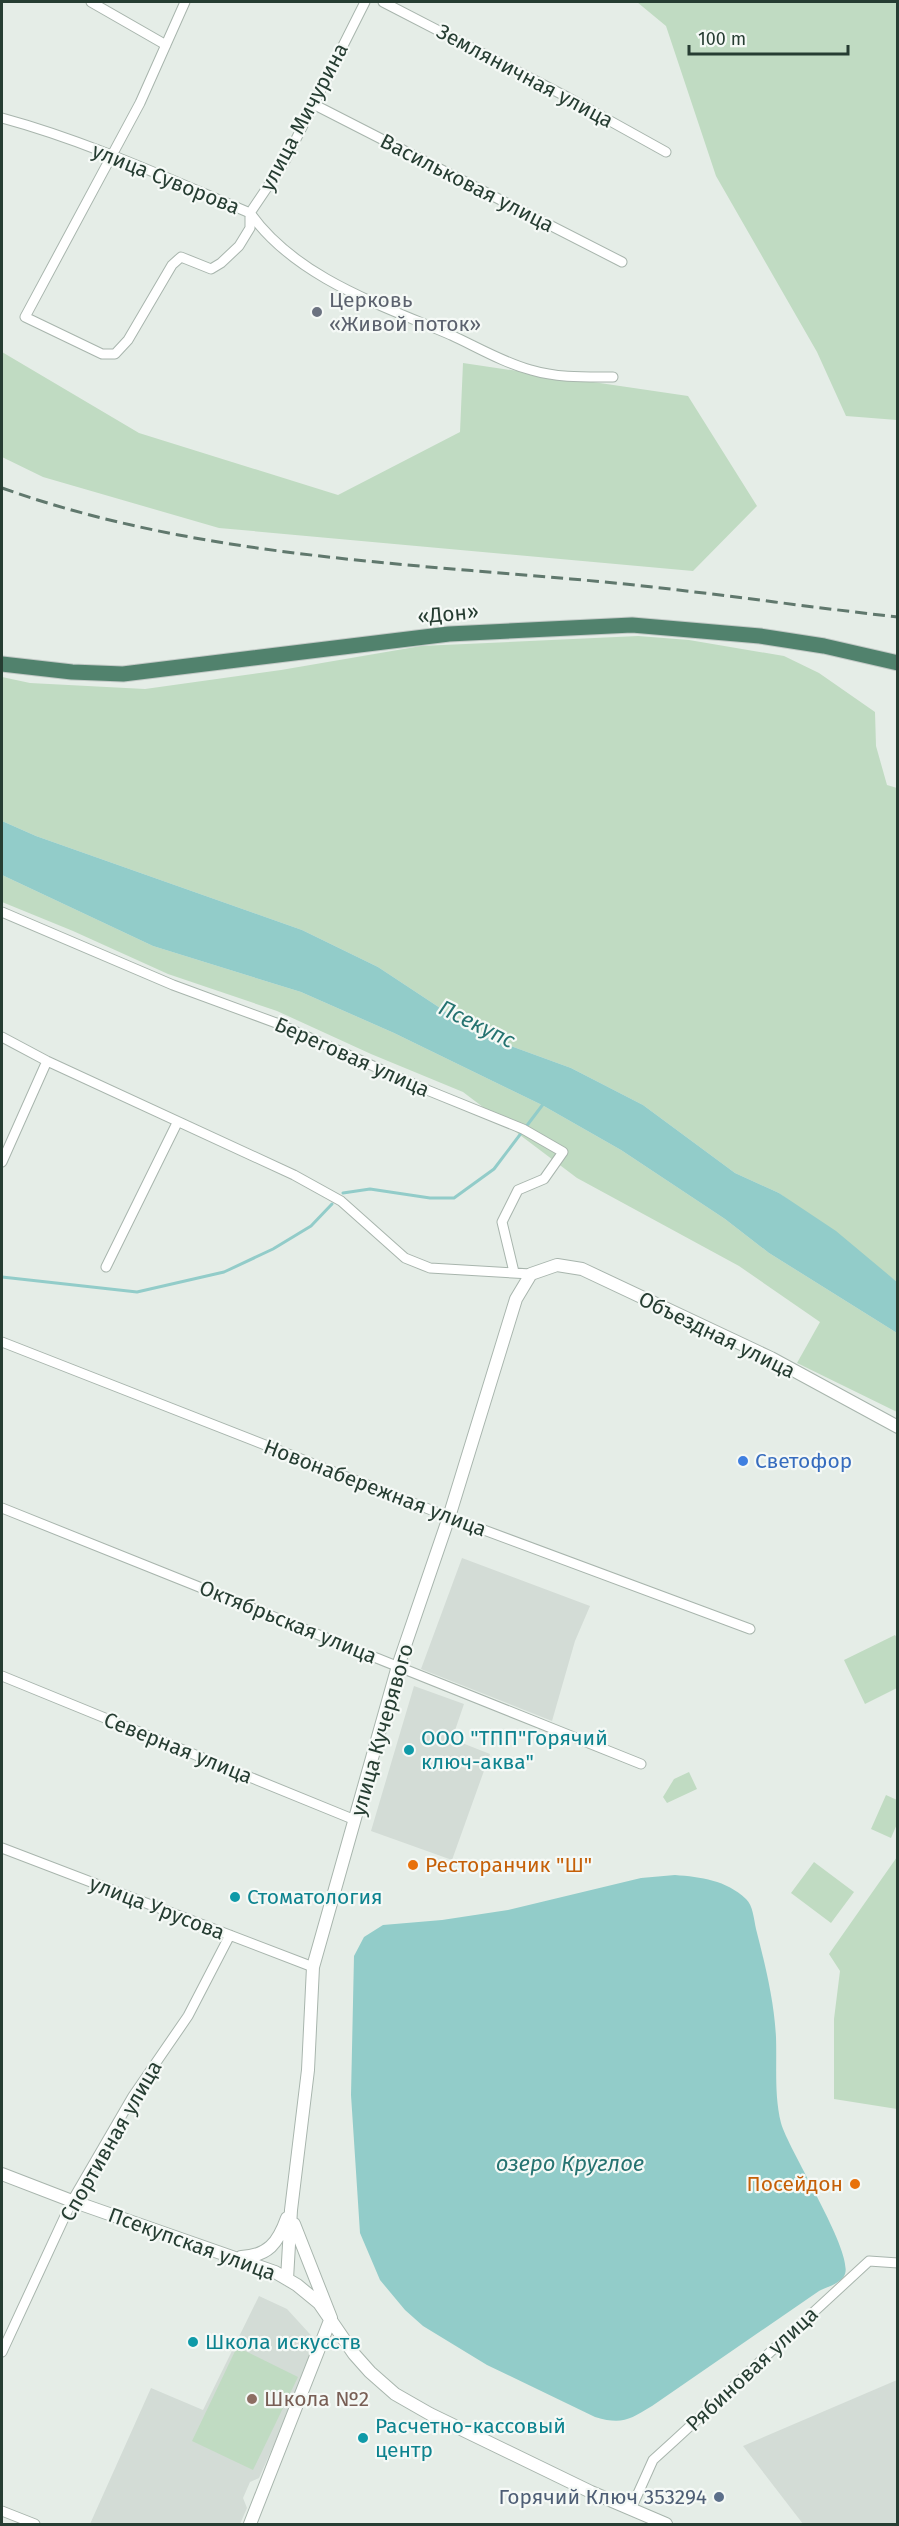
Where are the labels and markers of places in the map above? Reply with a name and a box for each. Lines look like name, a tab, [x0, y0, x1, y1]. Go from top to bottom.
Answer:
place label: Церковь «Живой поток»	[329, 287, 481, 337]
marker: Церковь «Живой поток»	[310, 305, 324, 319]
place label: Светофор	[755, 1448, 852, 1474]
marker: Светофор	[736, 1454, 750, 1468]
place label: ООО "ТПП"Горячий ключ-аква"	[421, 1725, 608, 1775]
marker: ООО "ТПП"Горячий ключ-аква"	[402, 1743, 416, 1757]
place label: Ресторанчик "Ш"	[425, 1852, 592, 1878]
marker: Ресторанчик "Ш"	[406, 1858, 420, 1872]
place label: Стоматология	[247, 1884, 383, 1910]
marker: Стоматология	[228, 1890, 242, 1904]
place label: Посейдон	[747, 2171, 843, 2197]
marker: Посейдон	[848, 2177, 862, 2191]
place label: Школа искусств	[205, 2329, 361, 2355]
marker: Школа искусств	[186, 2335, 200, 2349]
place label: Школа №2	[264, 2386, 369, 2412]
marker: Школа №2	[245, 2392, 259, 2406]
place label: Расчетно-кассовый центр	[375, 2413, 566, 2463]
marker: Расчетно-кассовый центр	[356, 2431, 370, 2445]
place label: Горячий Ключ 353294	[499, 2484, 707, 2510]
marker: Горячий Ключ 353294	[712, 2490, 726, 2504]

